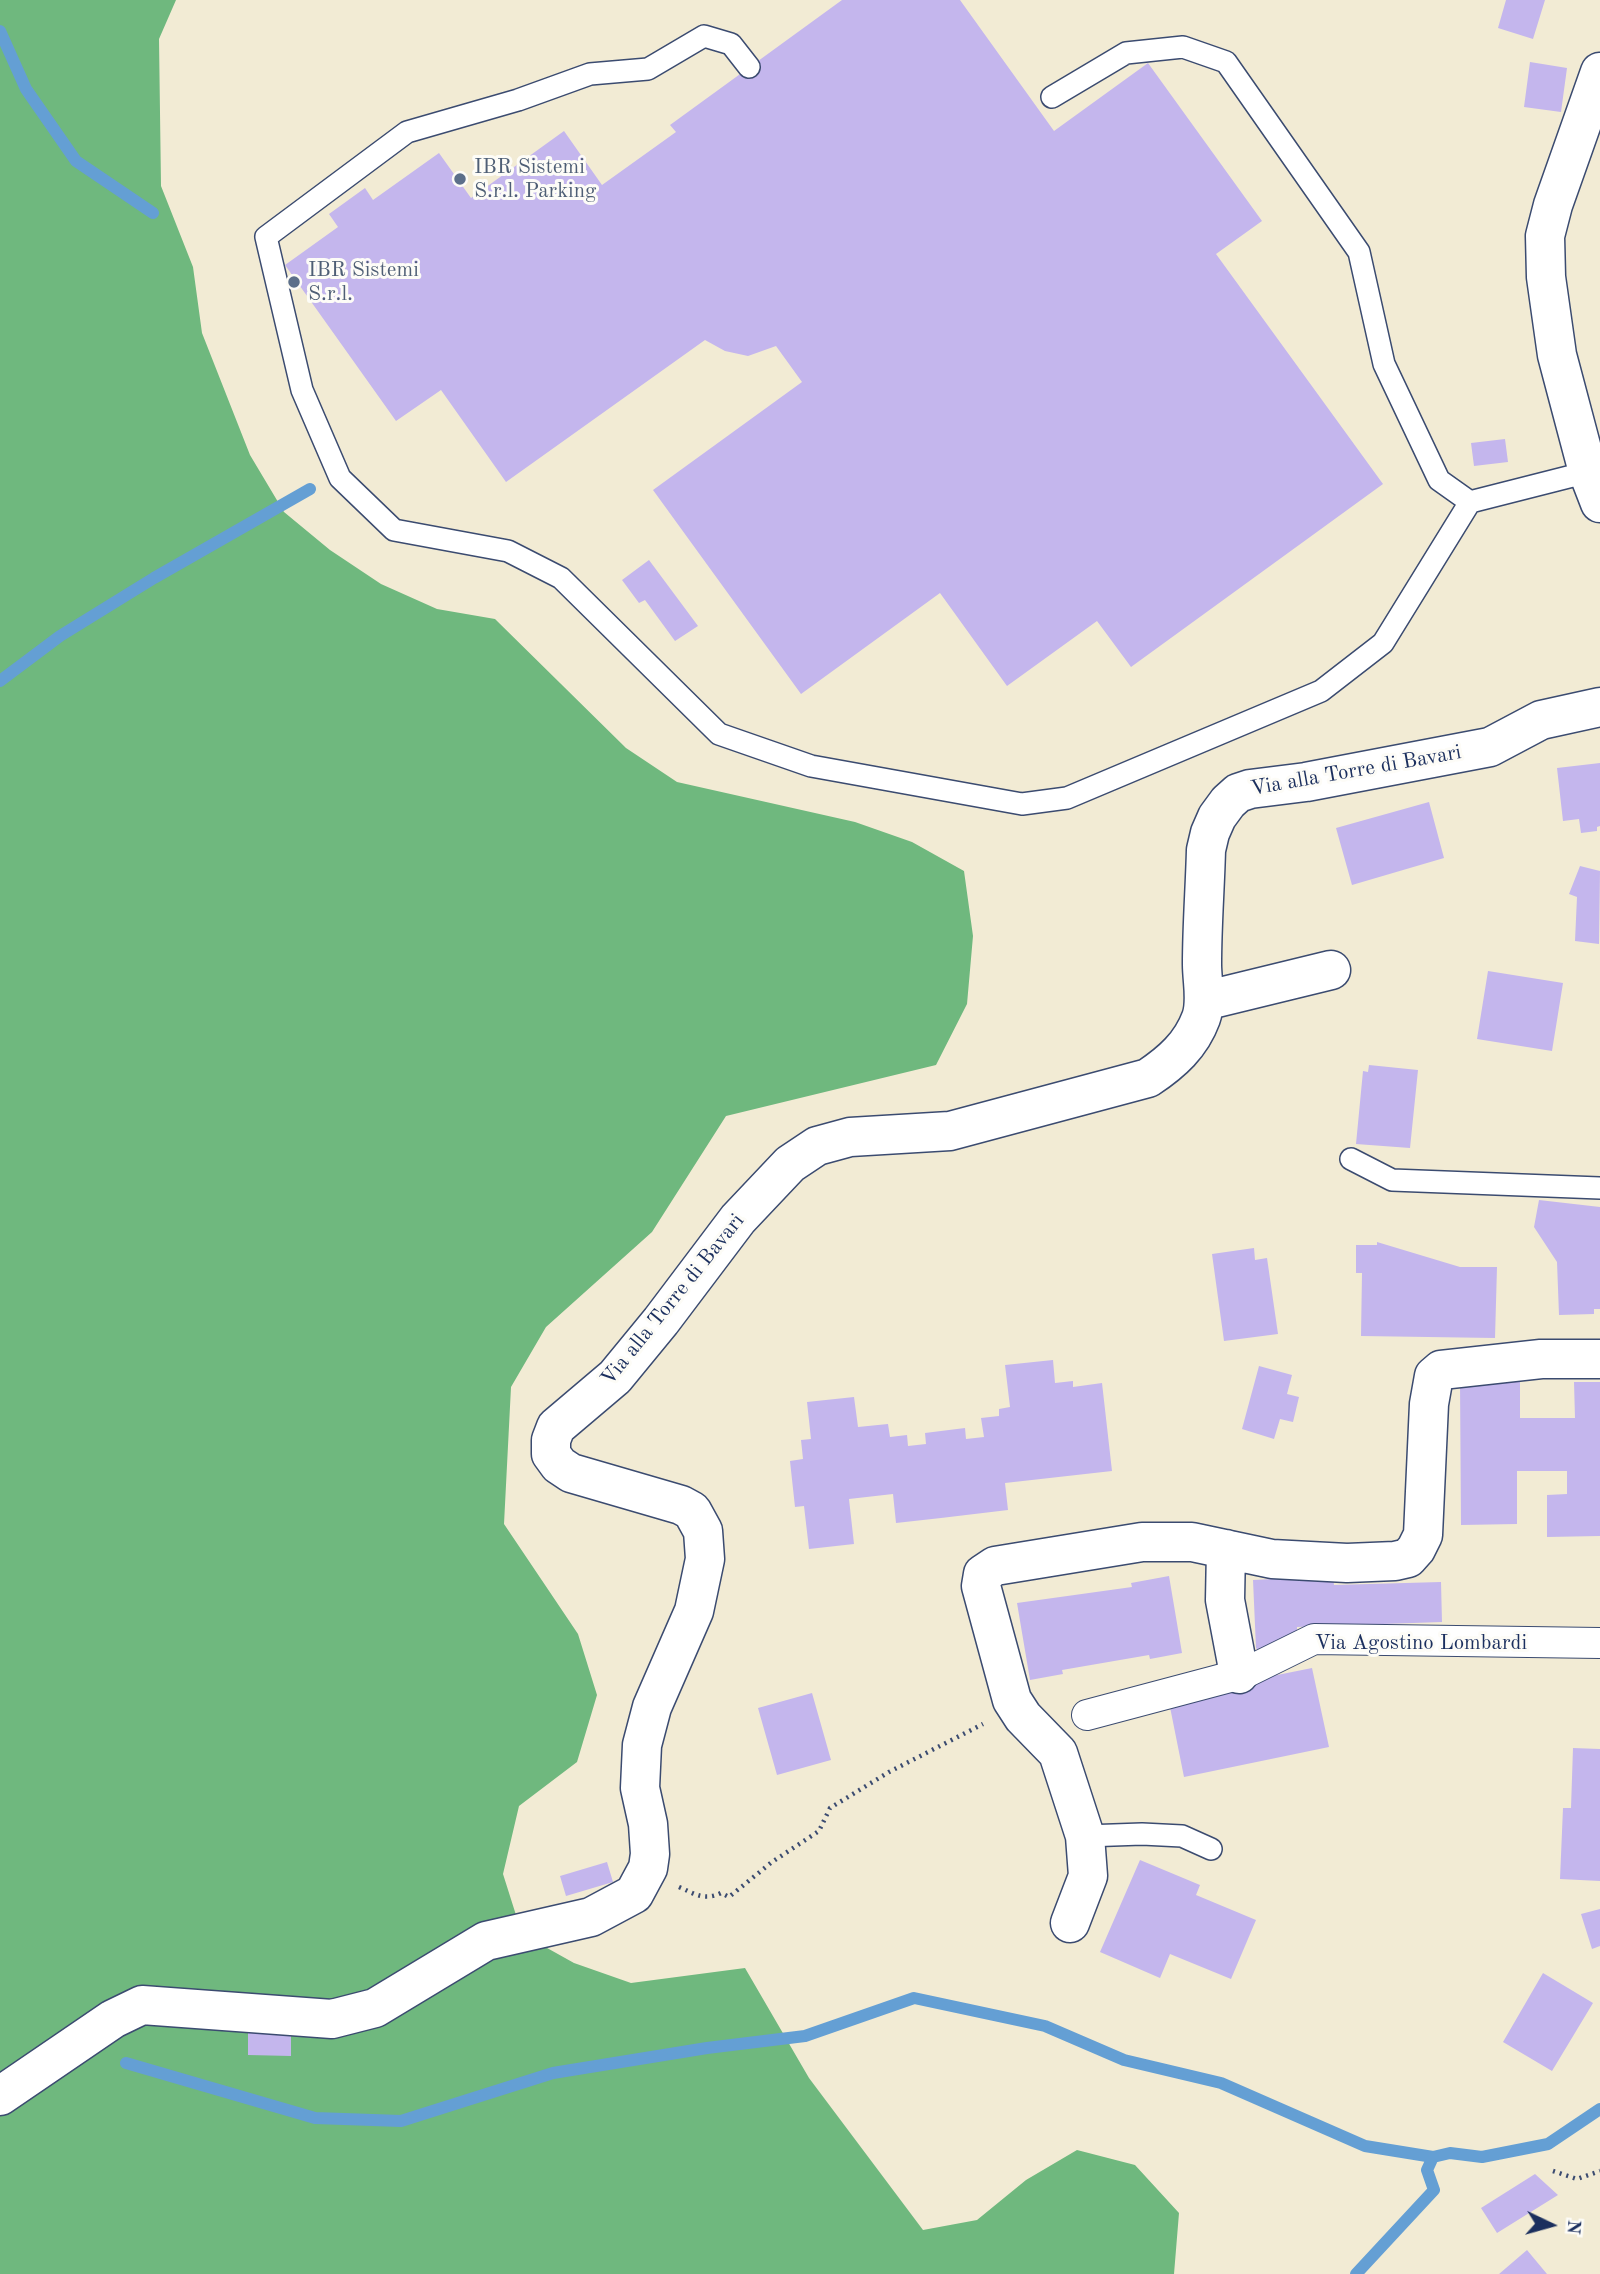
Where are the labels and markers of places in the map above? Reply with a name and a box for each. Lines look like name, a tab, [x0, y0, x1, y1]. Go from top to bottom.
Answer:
place label: IBR Sistemi S.r.l. Parking	[474, 154, 596, 204]
marker: IBR Sistemi S.r.l. Parking	[452, 171, 468, 187]
place label: IBR Sistemi S.r.l.	[308, 257, 419, 307]
marker: IBR Sistemi S.r.l.	[286, 274, 302, 290]

